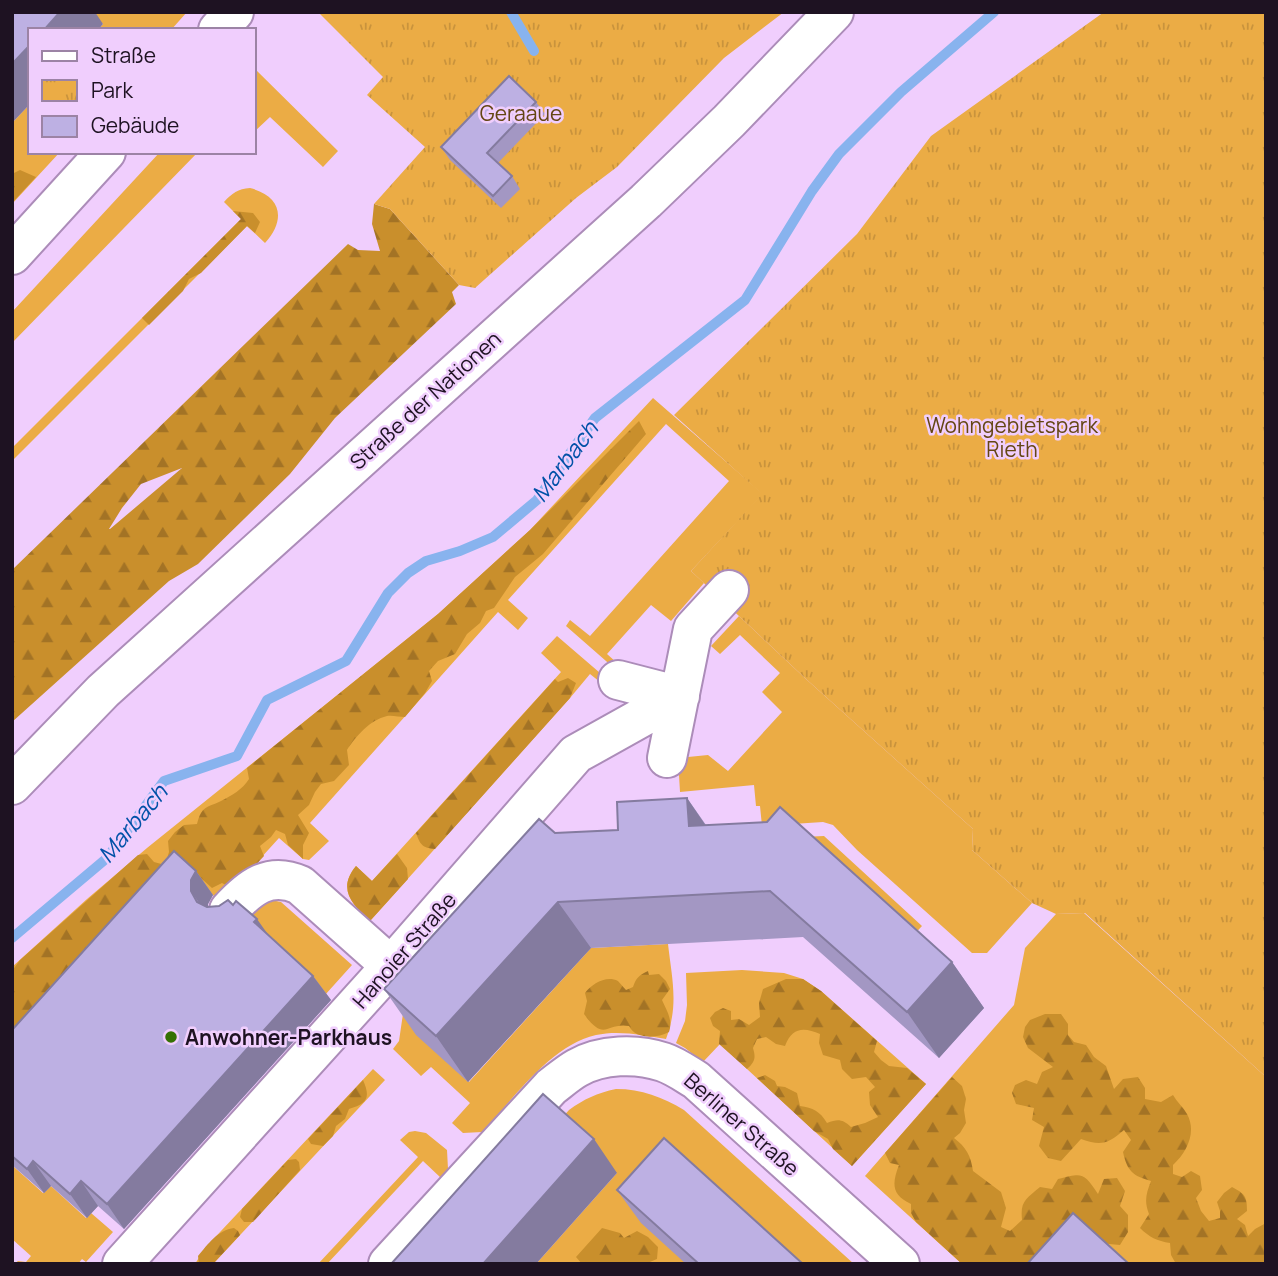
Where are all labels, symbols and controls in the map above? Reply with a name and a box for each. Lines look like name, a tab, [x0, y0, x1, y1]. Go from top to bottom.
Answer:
legend	[28, 28, 256, 154]
text: Straße	[91, 41, 156, 69]
text: Park	[91, 76, 133, 104]
park label: Geraaue	[480, 99, 562, 127]
text: Gebäude	[91, 111, 179, 139]
street label: Straße der Nationen	[343, 325, 507, 475]
park label: Wohngebietspark Rieth	[926, 411, 1098, 463]
water label: Marbach	[523, 413, 606, 508]
water label: Marbach	[90, 776, 175, 869]
street label: Hanoier Straße	[346, 886, 462, 1014]
place label: Anwohner-Parkhaus	[185, 1023, 392, 1051]
marker: Anwohner-Parkhaus	[163, 1029, 179, 1045]
street label: Berliner Straße	[678, 1066, 806, 1182]

